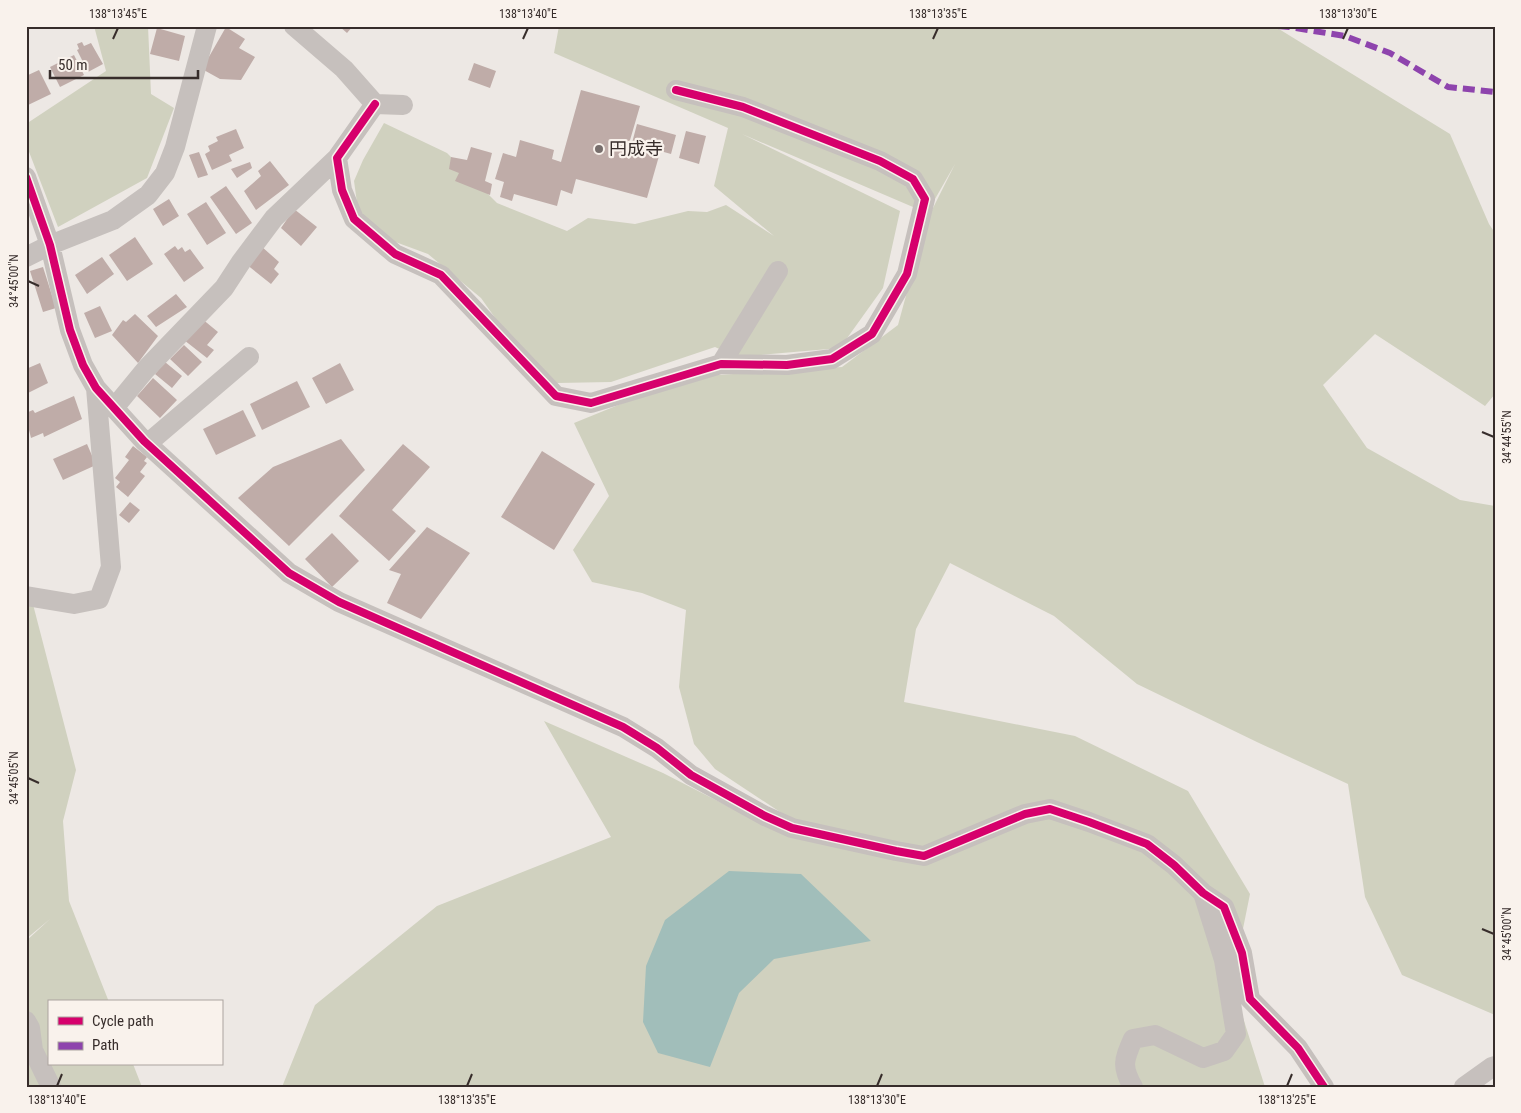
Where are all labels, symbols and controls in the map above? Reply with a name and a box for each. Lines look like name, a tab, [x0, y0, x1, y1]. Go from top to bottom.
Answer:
text: 138°13'45"E	[89, 7, 147, 21]
text: 138°13'40"E	[499, 7, 557, 21]
text: 138°13'35"E	[909, 7, 967, 21]
text: 138°13'30"E	[1319, 7, 1377, 21]
scale bar	[50, 48, 198, 80]
text: 50 m	[58, 56, 88, 74]
place label: 円成寺	[609, 138, 663, 159]
marker: 円成寺	[593, 143, 605, 155]
text: 34°45'00"N	[7, 254, 21, 308]
text: 34°44'55"N	[1500, 410, 1514, 464]
text: 34°45'05"N	[7, 751, 21, 805]
text: 34°45'00"N	[1500, 907, 1514, 961]
legend	[48, 1000, 222, 1066]
text: Cycle path	[92, 1012, 154, 1030]
text: Path	[92, 1036, 119, 1054]
text: 138°13'40"E	[28, 1093, 86, 1107]
text: 138°13'35"E	[438, 1093, 496, 1107]
text: 138°13'30"E	[848, 1093, 906, 1107]
text: 138°13'25"E	[1258, 1093, 1316, 1107]

